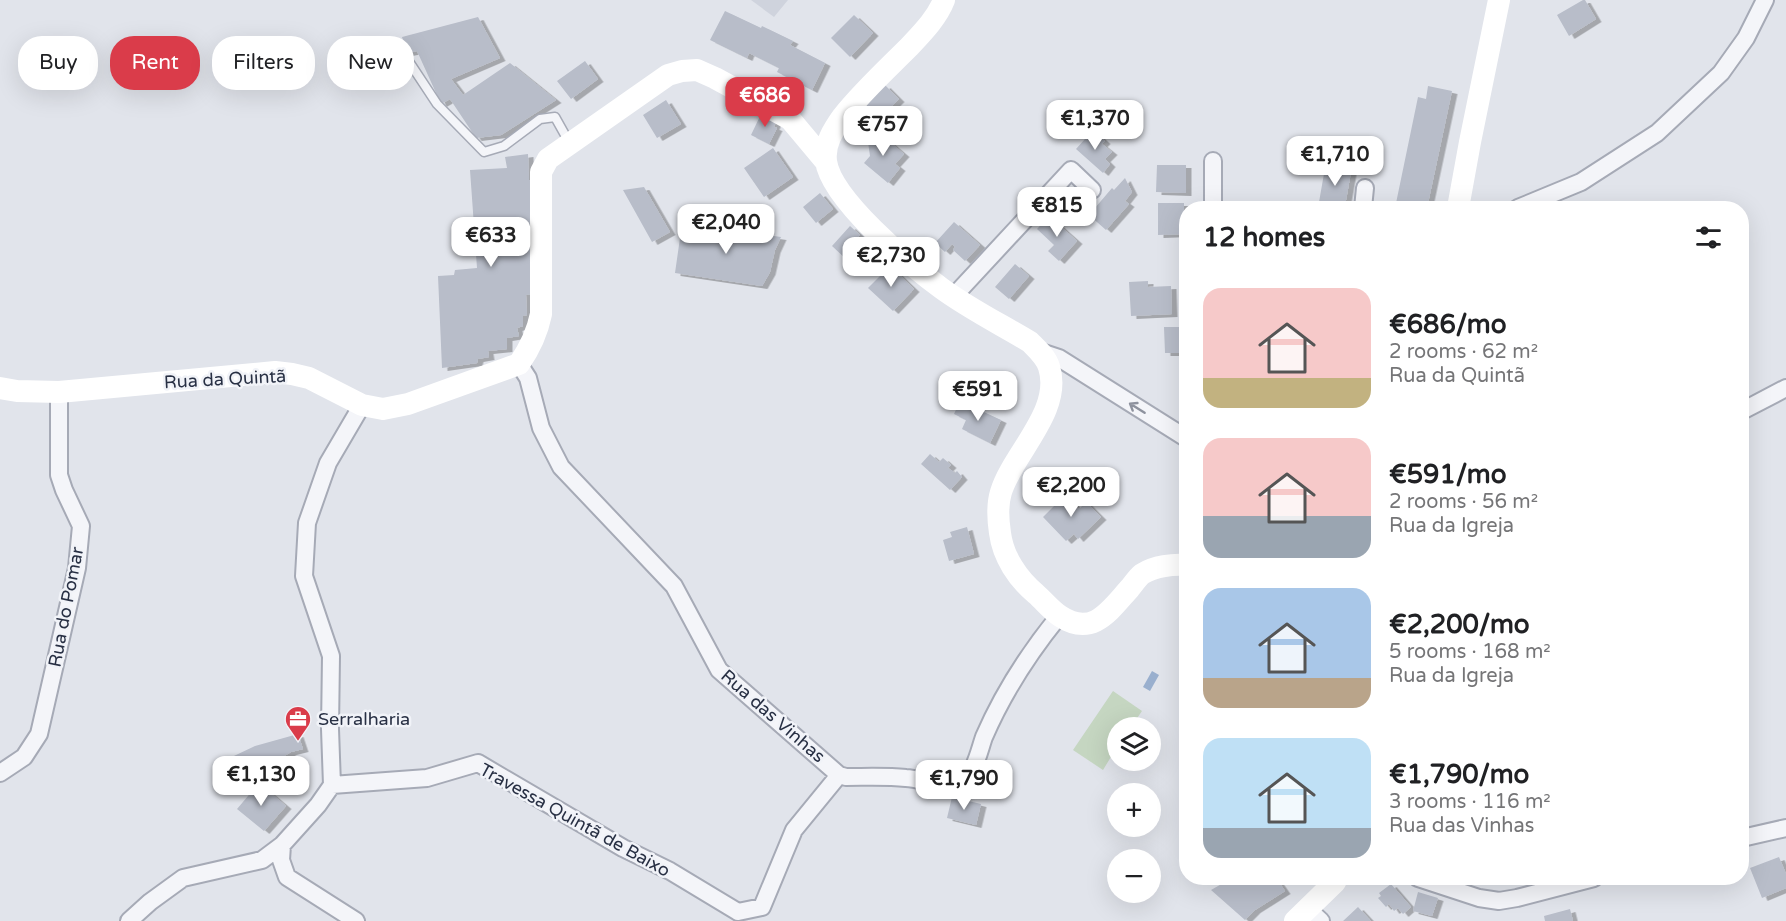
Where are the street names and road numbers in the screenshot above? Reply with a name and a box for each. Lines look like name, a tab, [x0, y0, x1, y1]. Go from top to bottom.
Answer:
street label: Rua da Quintã	[163, 365, 287, 393]
street label: Rua do Pomar	[44, 545, 88, 669]
street label: Rua das Vinhas	[716, 665, 830, 767]
street label: Travessa Quintã de Baixo	[476, 758, 674, 882]

